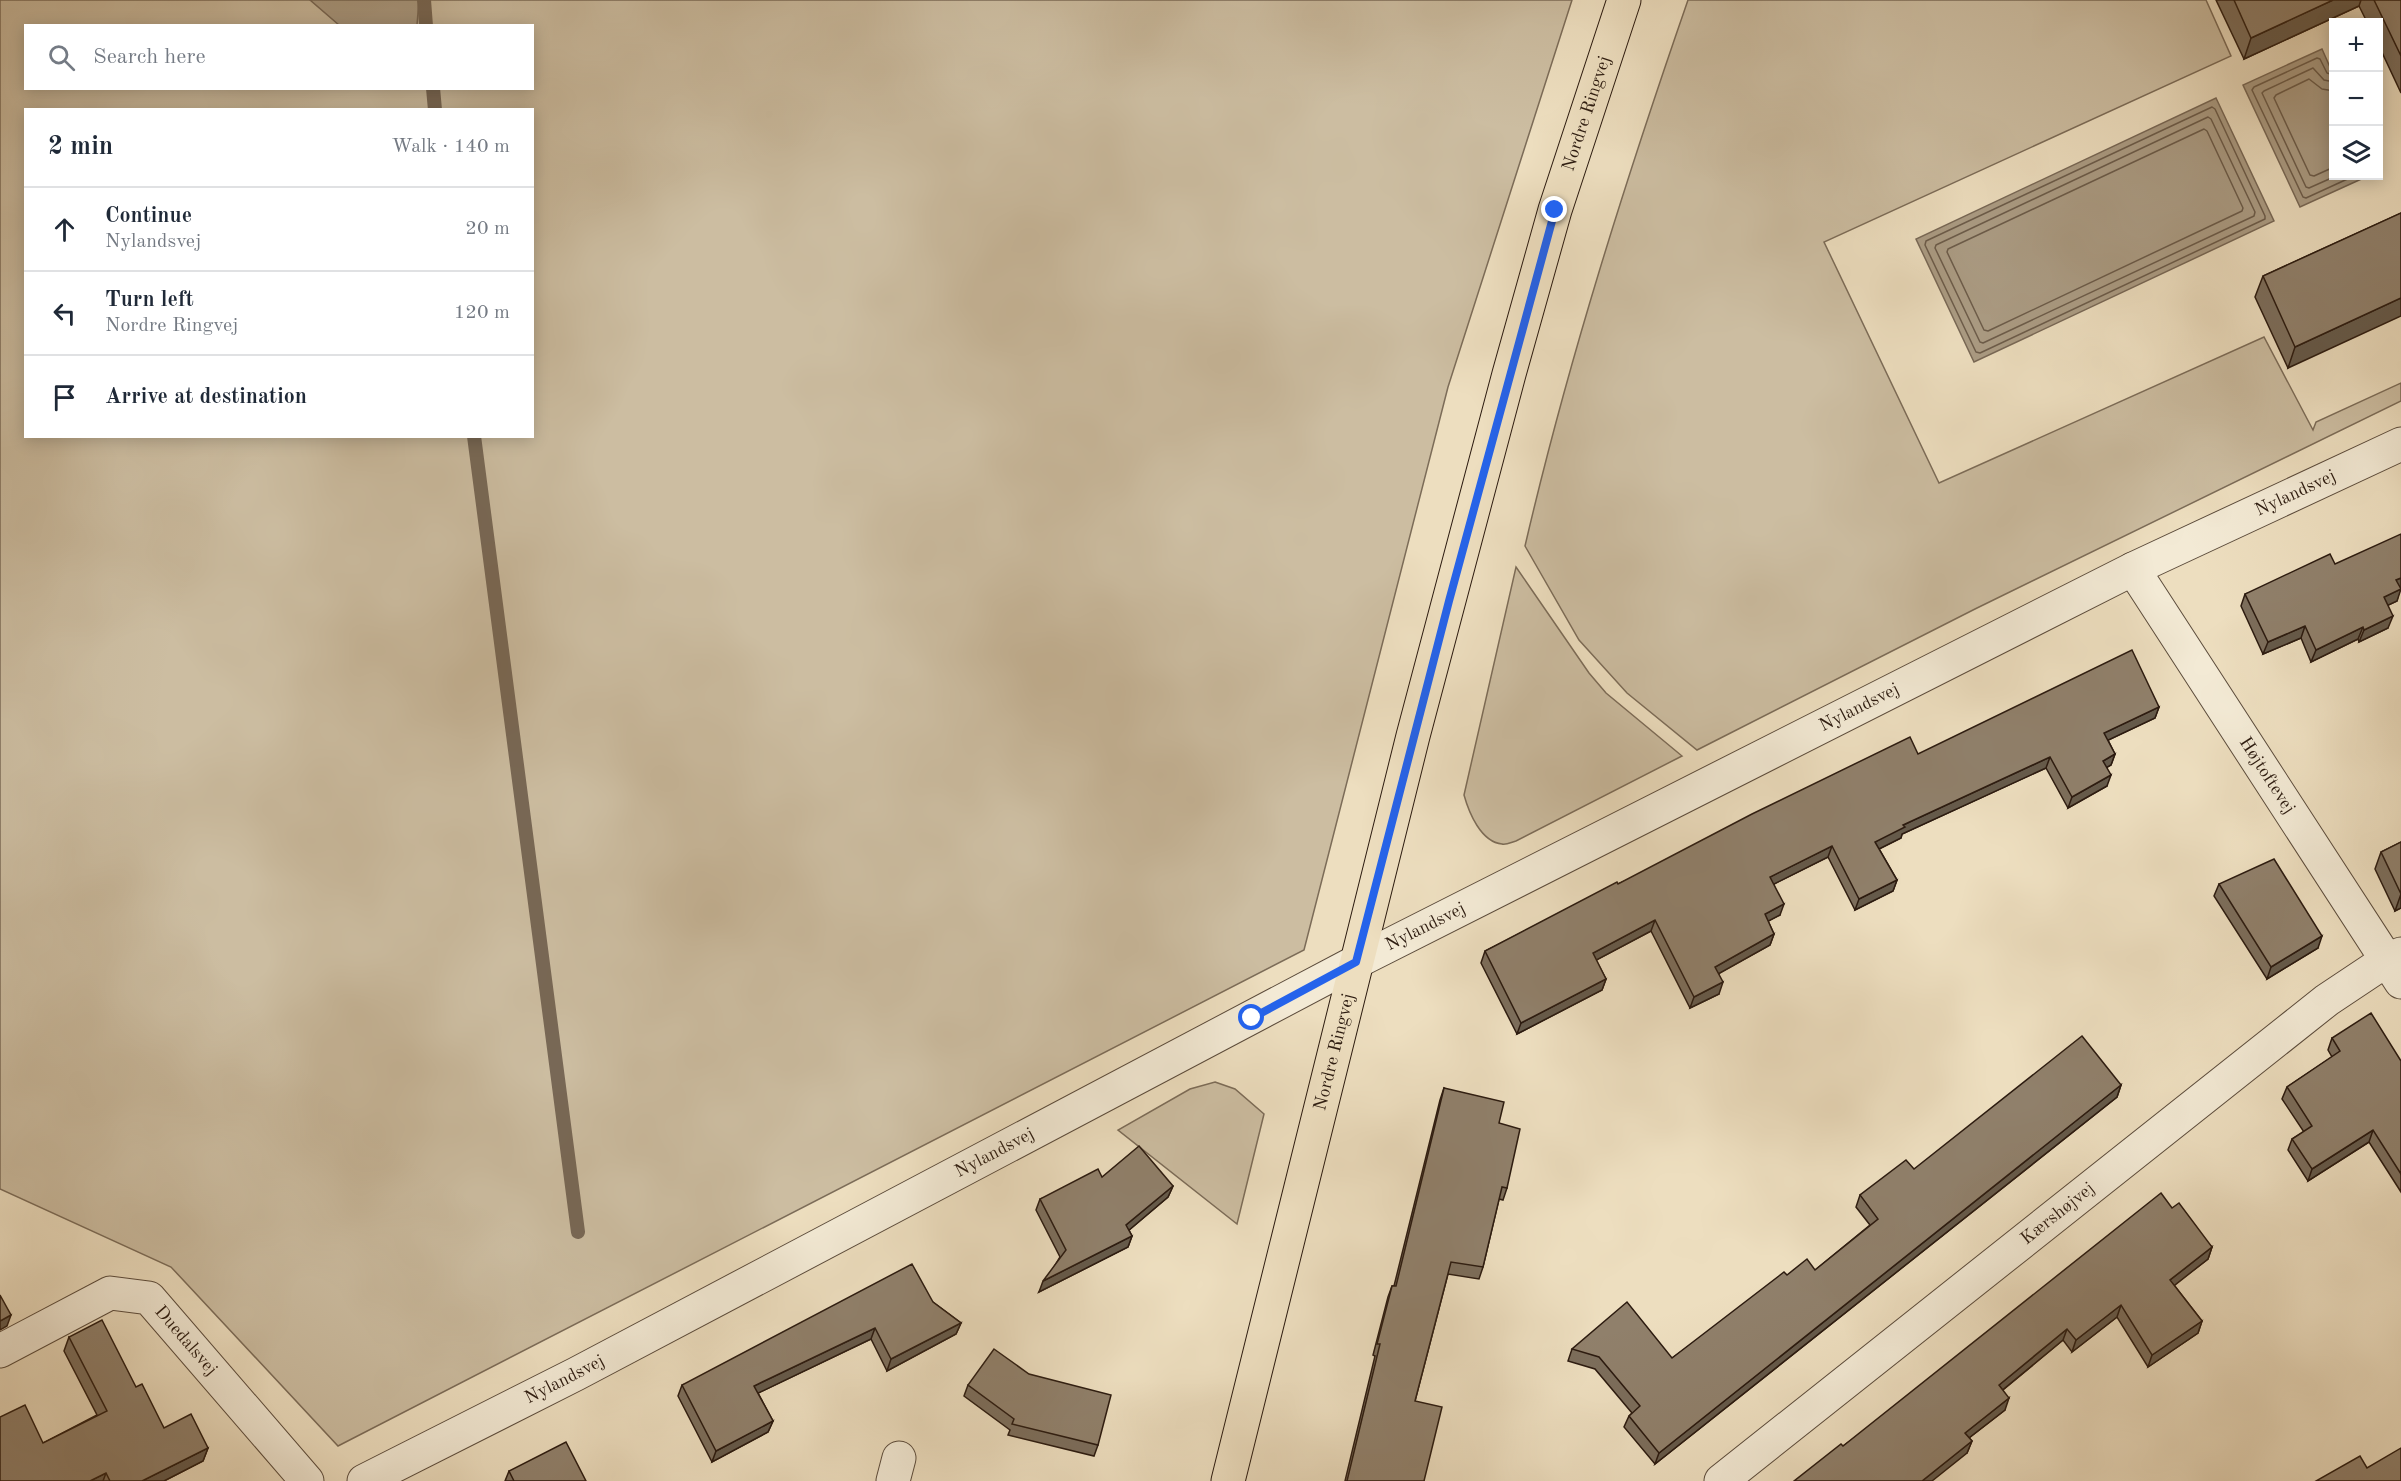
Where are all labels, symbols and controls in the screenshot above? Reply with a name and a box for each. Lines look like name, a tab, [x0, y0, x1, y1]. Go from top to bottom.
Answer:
map controls	[2329, 18, 2383, 180]
button: +	[2329, 18, 2383, 72]
search box	[24, 24, 534, 90]
icon: search	[45, 41, 78, 74]
text: Search here	[93, 46, 206, 68]
street label: Nordre Ringvej	[1559, 54, 1614, 173]
button: −	[2329, 72, 2383, 126]
button: layers	[2329, 126, 2383, 180]
text: 2 min	[48, 134, 113, 160]
text: Walk · 140 m	[391, 137, 510, 157]
route end	[1541, 196, 1567, 222]
text: Continue	[105, 205, 192, 227]
icon: ahead	[48, 213, 81, 246]
text: 20 m	[465, 219, 510, 239]
text: Nylandsvej	[105, 232, 201, 252]
text: Turn left	[105, 289, 194, 311]
icon: left	[48, 297, 81, 330]
text: 120 m	[454, 303, 510, 323]
text: Nordre Ringvej	[105, 316, 239, 336]
icon: arrive	[48, 381, 81, 414]
text: Arrive at destination	[105, 386, 307, 408]
street label: Nylandsvej	[2252, 467, 2339, 520]
street label: Nylandsvej	[1816, 680, 1902, 735]
street label: Højtoftevej	[2236, 734, 2298, 817]
street label: Nylandsvej	[1383, 899, 1468, 954]
street label: Nordre Ringvej	[1311, 991, 1358, 1113]
route start	[1238, 1004, 1264, 1030]
street label: Nylandsvej	[952, 1125, 1037, 1181]
street label: Kærshøjvej	[2017, 1179, 2098, 1248]
street label: Duedalsvej	[151, 1302, 221, 1379]
street label: Nylandsvej	[522, 1352, 608, 1407]

